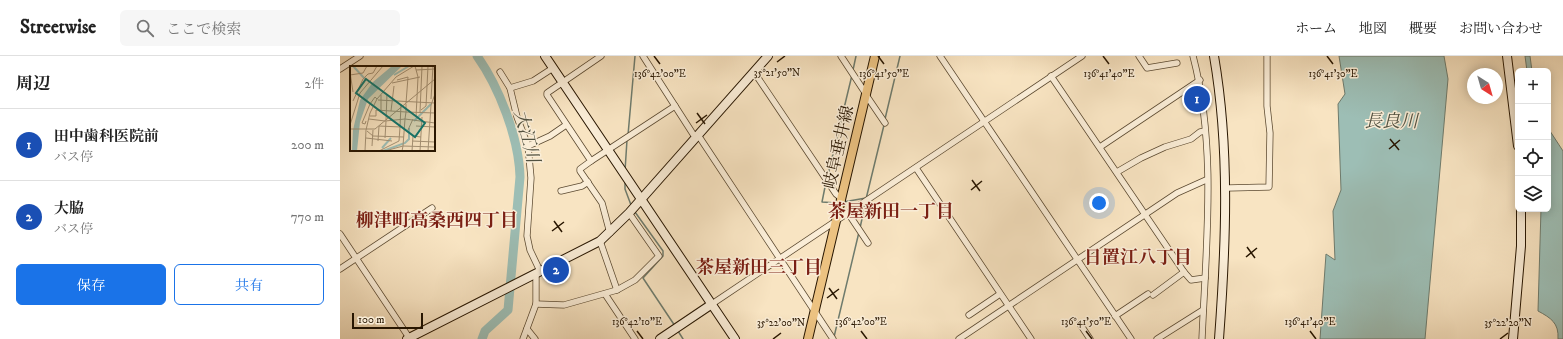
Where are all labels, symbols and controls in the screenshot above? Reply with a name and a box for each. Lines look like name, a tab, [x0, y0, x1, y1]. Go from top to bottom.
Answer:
search box	[120, 10, 400, 46]
text: Streetwise	[20, 16, 96, 39]
icon: search	[134, 17, 156, 39]
text: ここで検索	[166, 20, 241, 39]
text: ホーム	[1295, 20, 1337, 38]
text: 地図	[1359, 20, 1387, 38]
text: 概要	[1409, 20, 1437, 38]
text: お問い合わせ	[1459, 20, 1543, 38]
inset map	[350, 66, 435, 151]
text: 35°21'50"N	[754, 67, 800, 79]
text: 136°42'00"E	[634, 68, 686, 80]
text: 136°41'50"E	[859, 68, 909, 80]
text: 136°41'40"E	[1084, 68, 1134, 80]
text: 136°41'30"E	[1309, 68, 1357, 80]
north arrow	[1467, 68, 1503, 104]
map controls	[1515, 68, 1551, 212]
button: +	[1515, 68, 1551, 104]
text: 周辺	[16, 73, 50, 95]
text: 2件	[305, 76, 324, 92]
pin: 1	[1184, 84, 1210, 114]
street label: 岐阜垂井線	[819, 103, 859, 191]
button: −	[1515, 104, 1551, 140]
water label: 大江川	[508, 107, 544, 167]
water label: 長良川	[1364, 111, 1420, 133]
text: 田中歯科医院前	[54, 127, 159, 146]
text: 1	[27, 137, 31, 153]
text: 200 m	[291, 137, 324, 153]
button: locate	[1515, 140, 1551, 176]
text: バス停	[54, 149, 93, 165]
button: layers	[1515, 176, 1551, 212]
your location	[1089, 193, 1109, 213]
text: 大脇	[54, 199, 84, 218]
district label: 茶屋新田一丁目	[828, 201, 954, 223]
text: 2	[26, 209, 32, 225]
text: 770 m	[291, 209, 324, 225]
district label: 柳津町高桑西四丁目	[356, 210, 518, 232]
text: バス停	[54, 221, 93, 237]
district label: 日置江八丁目	[1084, 247, 1192, 269]
pin: 2	[543, 255, 569, 285]
district label: 茶屋新田三丁目	[696, 257, 822, 279]
button: 保存	[16, 264, 166, 305]
button: 共有	[174, 264, 324, 305]
scale bar	[352, 311, 423, 330]
text: 100 m	[358, 313, 384, 327]
text: 136°42'10"E	[612, 316, 662, 328]
text: 136°42'00"E	[835, 316, 887, 328]
text: 136°41'50"E	[1061, 316, 1111, 328]
text: 136°41'40"E	[1285, 316, 1335, 328]
text: 35°22'00"N	[757, 317, 805, 329]
text: 35°22'20"N	[1484, 317, 1532, 329]

